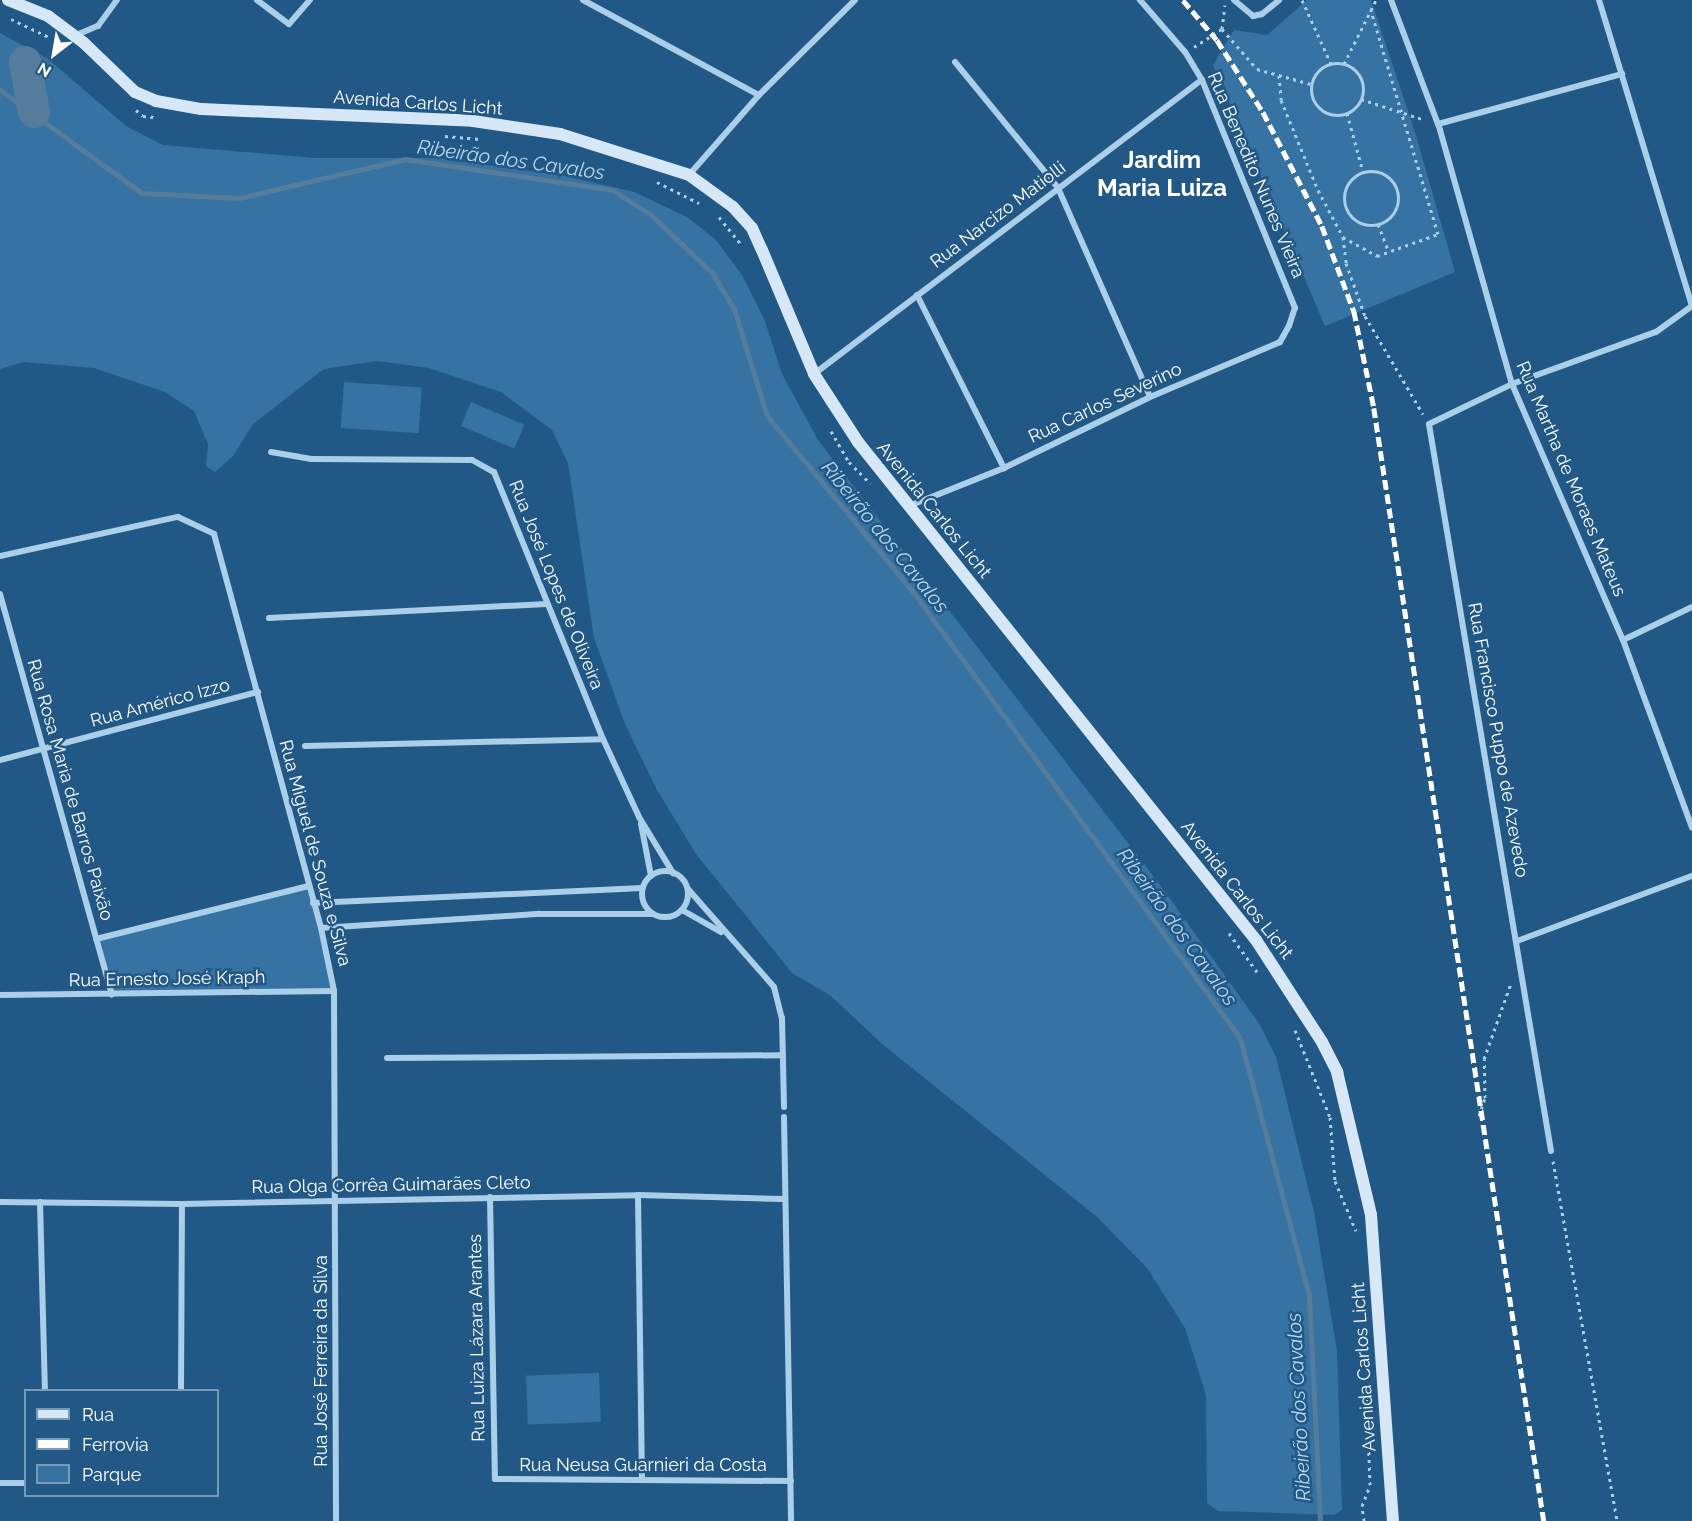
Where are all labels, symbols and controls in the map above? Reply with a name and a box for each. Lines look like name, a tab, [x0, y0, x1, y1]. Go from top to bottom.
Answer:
north arrow	[24, 24, 84, 84]
text: N	[34, 59, 55, 81]
street label: Rua Benedito Nunes Vieira	[1203, 68, 1309, 282]
street label: Avenida Carlos Licht	[333, 86, 503, 120]
water label: Ribeirão dos Cavalos	[416, 135, 606, 185]
district label: Jardim Maria Luiza	[1097, 146, 1227, 202]
street label: Rua Narcizo Matiolli	[926, 157, 1070, 273]
street label: Rua Carlos Severino	[1025, 358, 1185, 448]
street label: Rua Martha de Moraes Mateus	[1512, 358, 1630, 600]
street label: Avenida Carlos Licht	[872, 437, 996, 583]
water label: Ribeirão dos Cavalos	[816, 456, 954, 618]
street label: Rua José Lopes de Oliveira	[504, 477, 608, 693]
street label: Rua Francisco Puppo de Azevedo	[1463, 601, 1533, 879]
street label: Rua Rosa Maria de Barros Paixão	[22, 657, 118, 923]
street label: Rua Américo Izzo	[88, 674, 232, 732]
street label: Rua Miguel de Souza e Silva	[274, 737, 356, 969]
street label: Avenida Carlos Licht	[1176, 817, 1298, 963]
water label: Ribeirão dos Cavalos	[1112, 844, 1242, 1010]
street label: Rua Ernesto José Kraph	[68, 966, 266, 992]
street label: Rua Olga Corrêa Guimarães Cleto	[251, 1172, 531, 1198]
street label: Rua Luiza Lázara Arantes	[464, 1234, 490, 1442]
street label: Rua José Ferreira da Silva	[310, 1255, 332, 1467]
street label: Avenida Carlos Licht	[1347, 1282, 1381, 1452]
water label: Ribeirão dos Cavalos	[1282, 1312, 1316, 1502]
legend	[24, 1389, 219, 1497]
text: Rua	[82, 1404, 114, 1425]
text: Ferrovia	[82, 1434, 149, 1455]
street label: Rua Neusa Guarnieri da Costa	[519, 1454, 767, 1476]
text: Parque	[82, 1464, 141, 1485]

